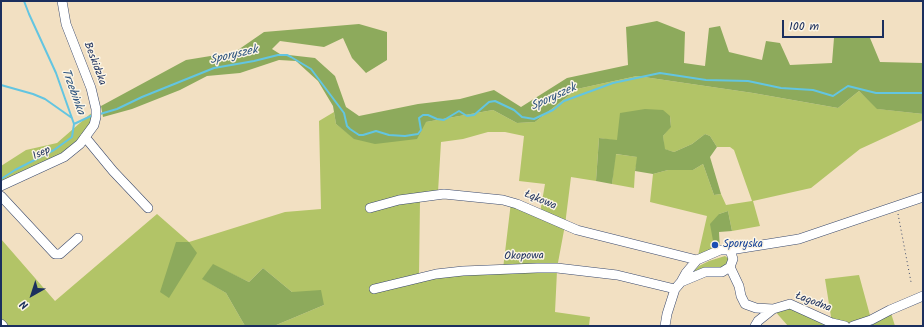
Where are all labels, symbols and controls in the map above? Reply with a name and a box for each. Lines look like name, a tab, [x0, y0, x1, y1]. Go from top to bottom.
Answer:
scale bar	[784, 12, 886, 38]
text: 100 m	[789, 17, 819, 36]
street label: Beskidzka	[80, 41, 108, 87]
water label: Sporyszek	[209, 44, 259, 68]
water label: Trzebinka	[57, 67, 87, 117]
water label: Sporyszek	[529, 81, 579, 115]
street label: Isep	[31, 144, 53, 164]
street label: Łąkowa	[522, 188, 558, 214]
place label: Sporyska	[723, 238, 763, 252]
marker: Sporyska	[710, 240, 720, 250]
street label: Okopowa	[504, 250, 544, 264]
north arrow	[12, 275, 52, 315]
street label: Łagodna	[793, 290, 833, 316]
text: N	[16, 295, 33, 314]

